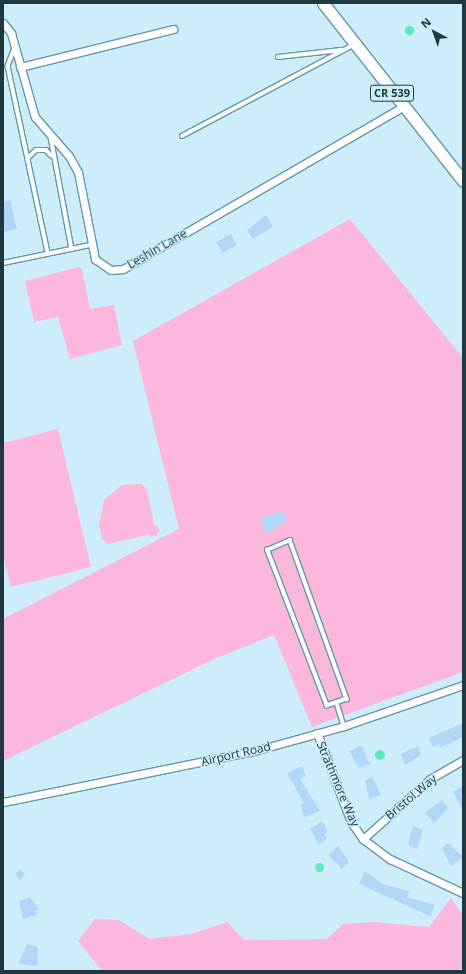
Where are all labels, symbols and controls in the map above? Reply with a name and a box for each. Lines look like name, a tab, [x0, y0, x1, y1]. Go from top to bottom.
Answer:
north arrow	[414, 12, 454, 52]
text: N	[417, 14, 434, 31]
road number: CR 539	[370, 84, 414, 102]
street label: Leshin Lane	[125, 226, 189, 272]
street label: Airport Road	[200, 739, 272, 769]
street label: Strathmore Way	[314, 739, 362, 829]
street label: Bristol Way	[382, 771, 440, 823]

